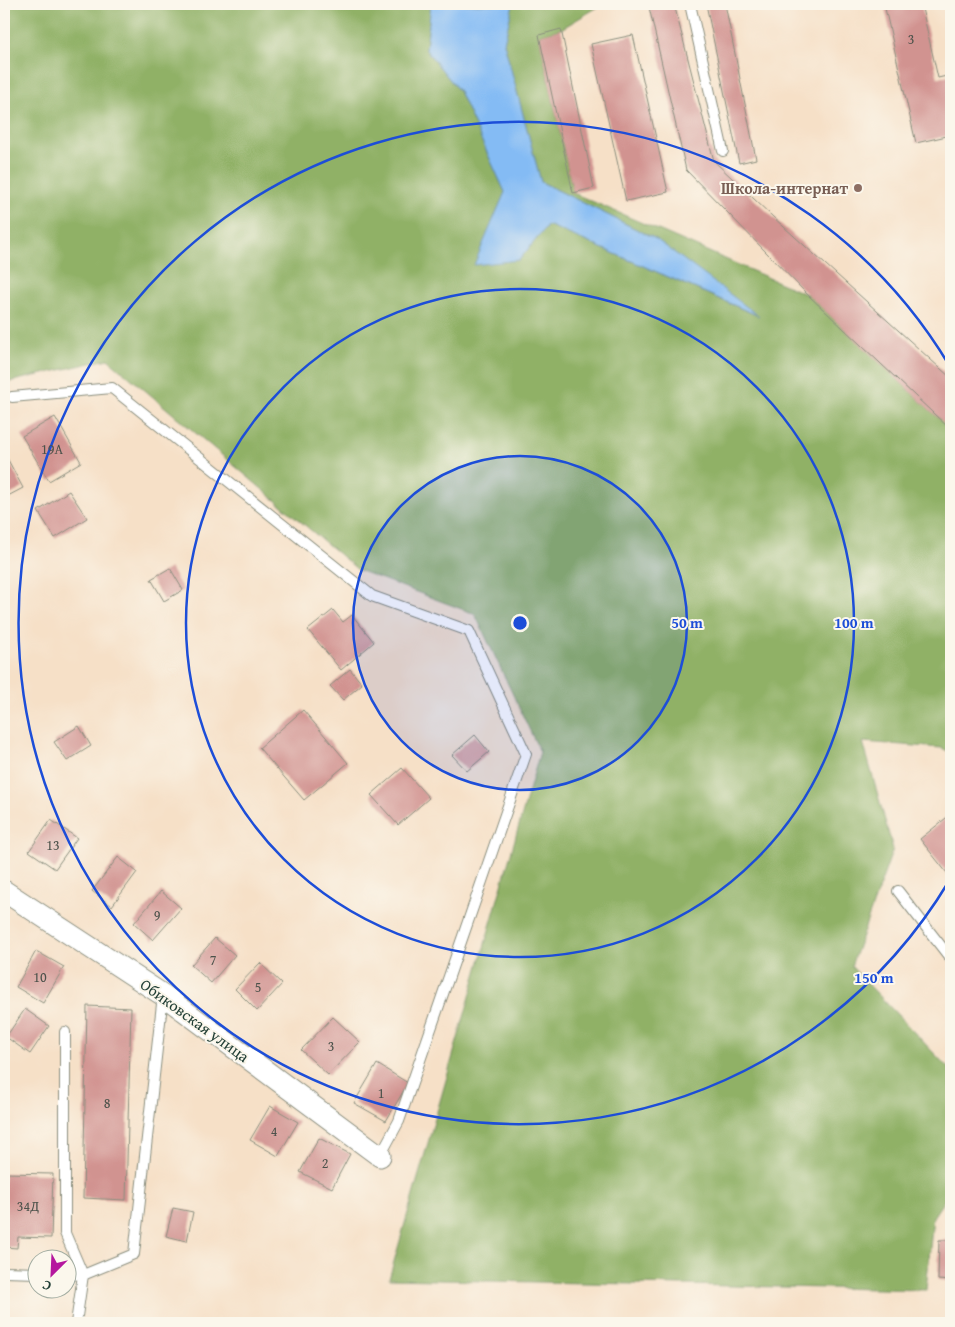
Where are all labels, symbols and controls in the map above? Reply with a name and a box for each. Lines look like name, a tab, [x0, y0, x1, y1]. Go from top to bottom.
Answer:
house number: 3	[908, 29, 914, 49]
place label: Школа-интернат	[721, 176, 848, 200]
marker: Школа-интернат	[852, 182, 864, 194]
house number: 19А	[41, 439, 63, 459]
text: 50 m	[671, 612, 703, 633]
text: 100 m	[834, 612, 874, 633]
centre of rings	[511, 614, 529, 632]
house number: 13	[46, 835, 60, 855]
house number: 9	[154, 905, 161, 925]
house number: 7	[210, 950, 217, 970]
house number: 10	[33, 967, 47, 987]
text: 150 m	[854, 967, 894, 988]
street label: Обиковская улица	[135, 972, 255, 1068]
house number: 5	[255, 977, 261, 997]
house number: 3	[328, 1036, 334, 1056]
house number: 1	[378, 1083, 384, 1103]
house number: 8	[104, 1093, 111, 1113]
house number: 4	[271, 1121, 278, 1141]
house number: 2	[322, 1153, 328, 1173]
house number: 34Д	[17, 1196, 39, 1216]
north arrow	[28, 1250, 78, 1300]
text: С	[39, 1275, 54, 1297]

